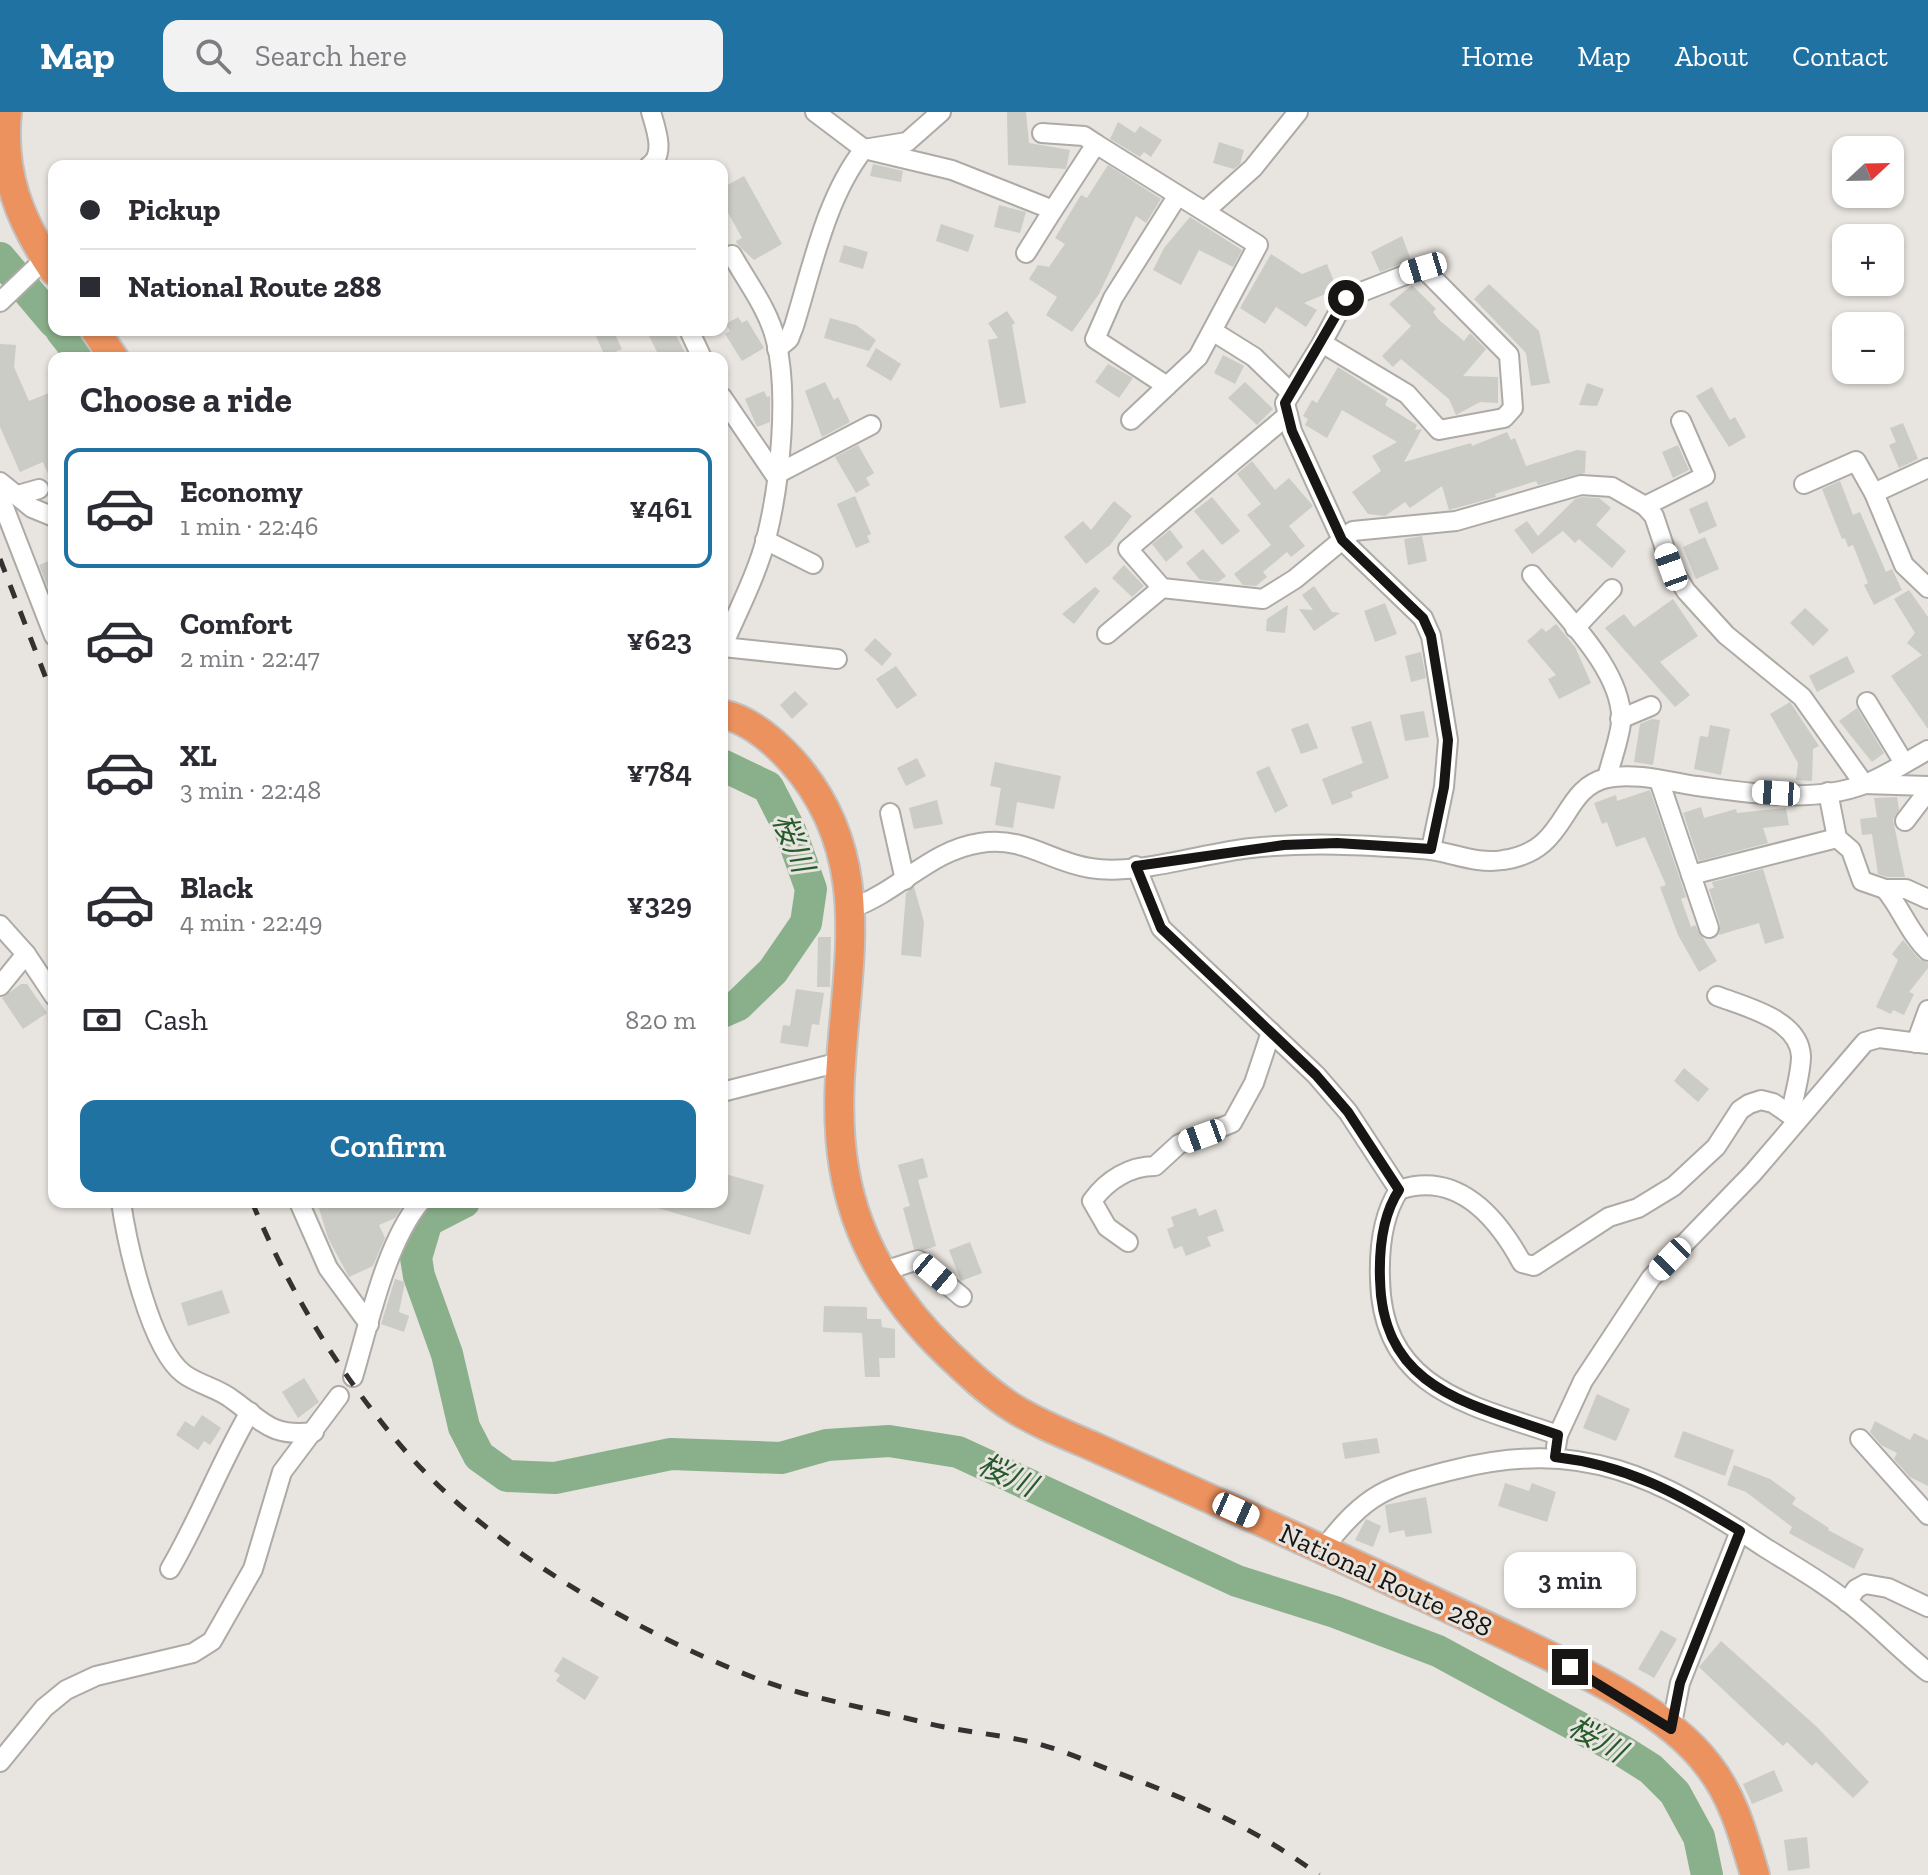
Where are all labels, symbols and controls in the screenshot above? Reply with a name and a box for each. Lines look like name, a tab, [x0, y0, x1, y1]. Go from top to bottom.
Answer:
search box	[163, 20, 723, 92]
text: Map	[40, 33, 115, 79]
icon: search	[191, 34, 235, 78]
text: Search here	[255, 38, 407, 74]
text: Home	[1461, 40, 1533, 73]
text: Map	[1577, 40, 1631, 73]
text: About	[1675, 40, 1748, 73]
text: Contact	[1792, 40, 1888, 73]
north arrow	[1832, 136, 1904, 208]
map controls	[1832, 136, 1904, 384]
text: Pickup	[128, 192, 220, 228]
button: +	[1832, 224, 1904, 296]
car	[1397, 250, 1449, 286]
text: National Route 288	[128, 269, 382, 305]
route start	[1328, 280, 1364, 316]
button: −	[1832, 312, 1904, 384]
text: Choose a ride	[80, 378, 292, 421]
icon: car	[84, 472, 156, 544]
text: Economy	[180, 474, 303, 510]
text: ¥461	[630, 490, 692, 526]
text: 1 min · 22:46	[180, 510, 318, 542]
car	[1652, 540, 1690, 594]
icon: car	[84, 604, 156, 676]
text: Comfort	[180, 606, 292, 642]
text: ¥623	[627, 622, 692, 658]
text: 2 min · 22:47	[180, 642, 320, 674]
icon: car	[84, 736, 156, 808]
text: XL	[180, 738, 217, 774]
text: ¥784	[627, 754, 692, 790]
text: 3 min · 22:48	[180, 774, 321, 806]
car	[1751, 779, 1801, 807]
water label: 桜川	[765, 808, 822, 880]
icon: car	[84, 868, 156, 940]
text: Black	[180, 870, 253, 906]
text: ¥329	[627, 886, 692, 922]
text: 4 min · 22:49	[180, 906, 322, 938]
icon: cash	[80, 998, 124, 1042]
text: Cash	[144, 1002, 208, 1038]
text: 820 m	[625, 1004, 696, 1036]
button: Confirm	[80, 1100, 696, 1192]
car	[1175, 1117, 1229, 1155]
car	[1645, 1233, 1695, 1285]
car	[909, 1249, 961, 1299]
water label: 桜川	[972, 1446, 1045, 1505]
car	[1209, 1489, 1263, 1531]
street label: National Route 288	[1274, 1516, 1498, 1644]
callout: 3 min	[1504, 1551, 1636, 1607]
text: 3 min	[1538, 1564, 1602, 1596]
route end	[1552, 1649, 1588, 1685]
water label: 桜川	[1562, 1708, 1635, 1771]

